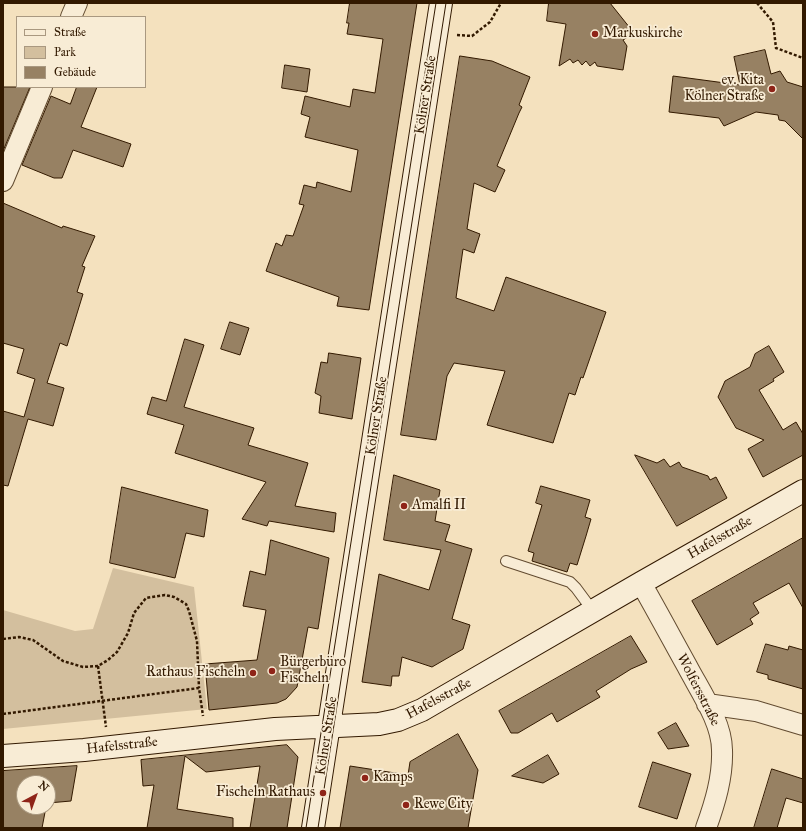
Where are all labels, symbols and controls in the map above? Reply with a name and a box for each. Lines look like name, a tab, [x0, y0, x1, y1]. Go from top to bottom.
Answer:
legend	[16, 16, 146, 88]
text: Straße	[54, 25, 86, 39]
place label: Markuskirche	[603, 26, 683, 42]
marker: Markuskirche	[590, 29, 600, 39]
text: Park	[54, 45, 76, 59]
street label: Kölner Straße	[411, 54, 441, 136]
text: Gebäude	[54, 65, 96, 79]
place label: ev. Kita Kölner Straße	[684, 73, 764, 106]
marker: ev. Kita Kölner Straße	[767, 84, 777, 94]
street label: Kölner Straße	[362, 375, 392, 457]
place label: Amalfi II	[412, 498, 466, 514]
marker: Amalfi II	[399, 501, 409, 511]
street label: Hafelsstraße	[685, 513, 755, 563]
street label: Wolfersstraße	[673, 651, 723, 729]
place label: Bürgerbüro Fischeln	[280, 655, 346, 688]
place label: Rathaus Fischeln	[146, 665, 245, 681]
marker: Bürgerbüro Fischeln	[267, 666, 277, 676]
marker: Rathaus Fischeln	[248, 668, 258, 678]
street label: Hafelsstraße	[403, 675, 475, 723]
street label: Kölner Straße	[312, 695, 342, 777]
street label: Hafelsstraße	[85, 734, 159, 758]
place label: Kamps	[373, 770, 413, 786]
marker: Kamps	[360, 773, 370, 783]
north arrow	[16, 775, 56, 815]
text: N	[36, 778, 51, 794]
place label: Fischeln Rathaus	[216, 785, 315, 801]
marker: Fischeln Rathaus	[318, 788, 328, 798]
place label: Rewe City	[414, 797, 472, 813]
marker: Rewe City	[401, 800, 411, 810]

